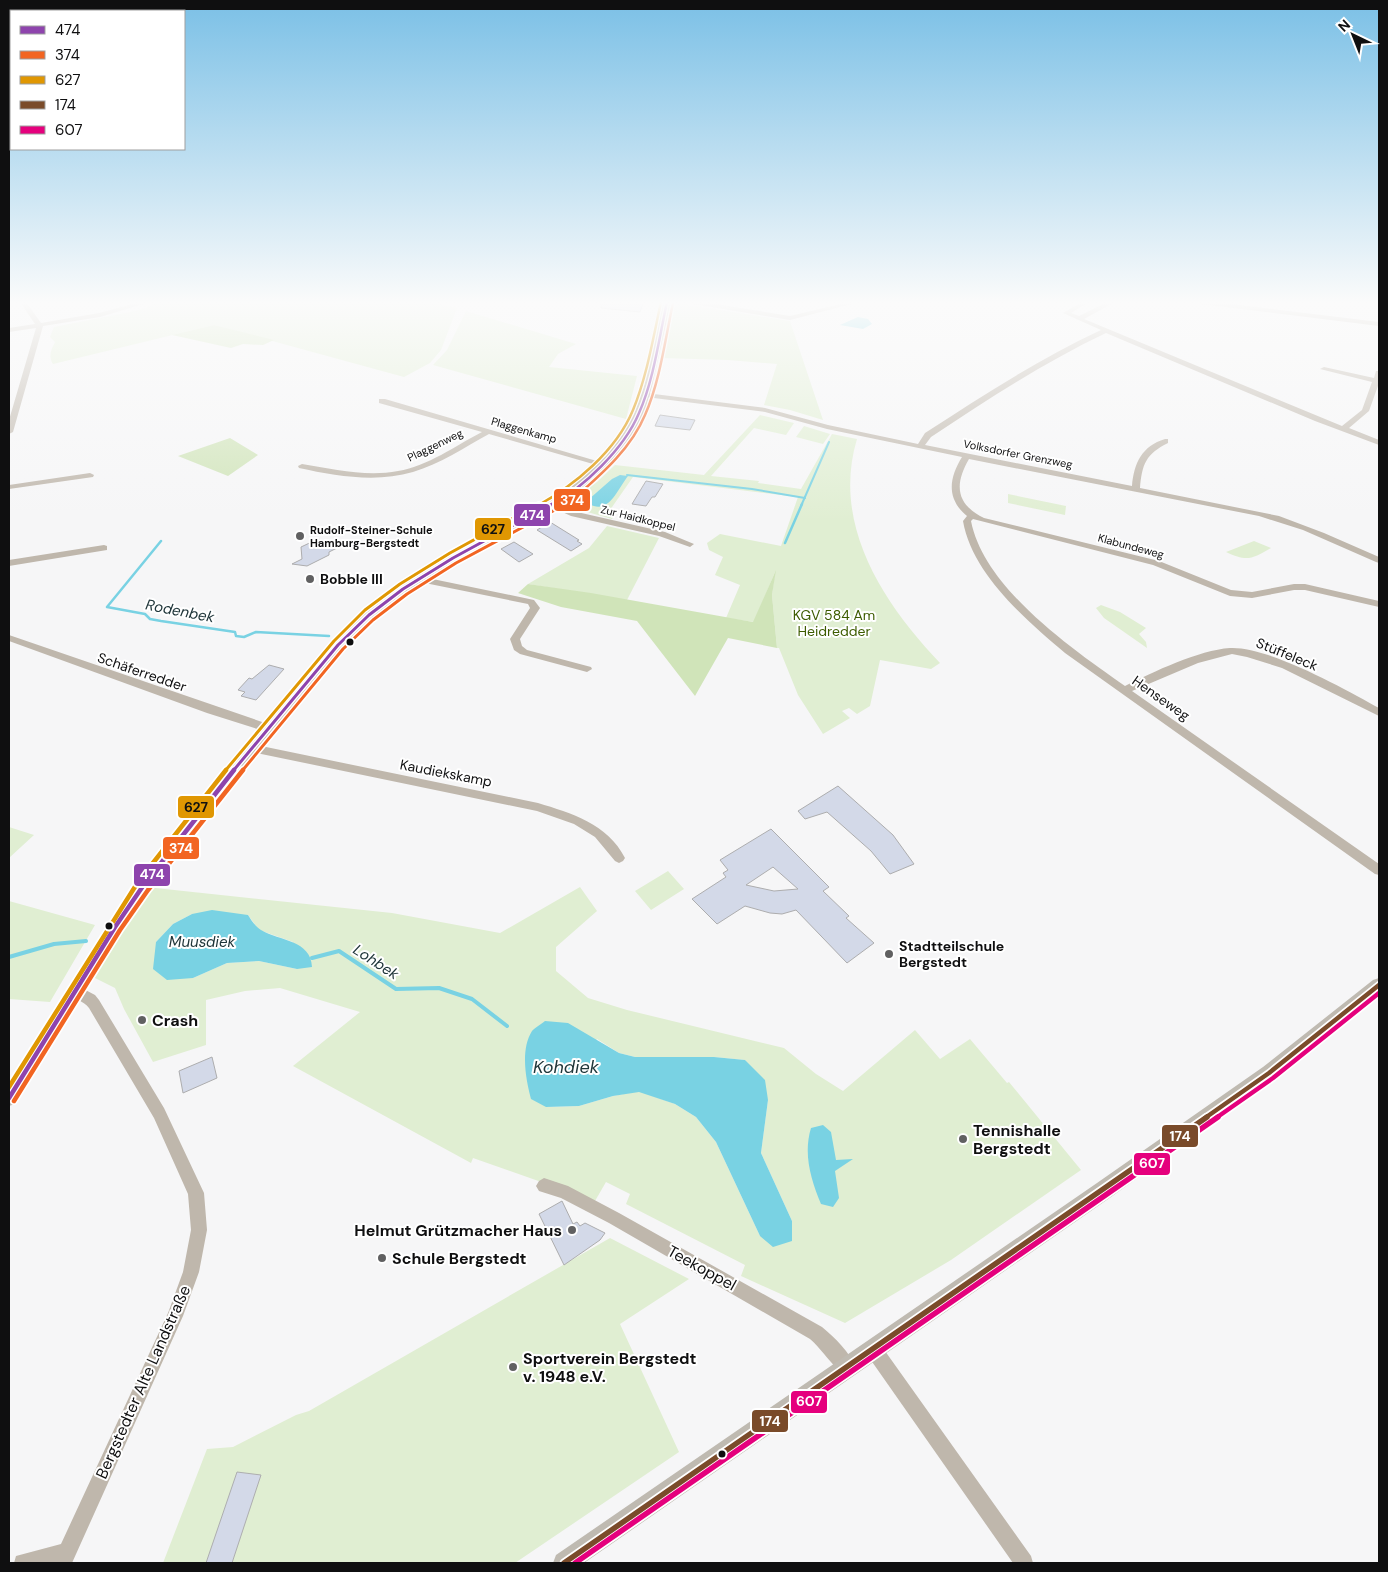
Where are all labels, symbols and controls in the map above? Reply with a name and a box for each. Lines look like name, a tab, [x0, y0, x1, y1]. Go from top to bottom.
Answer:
legend	[10, 10, 185, 150]
north arrow	[1328, 10, 1378, 60]
text: N	[1334, 15, 1354, 36]
text: 474	[55, 20, 80, 40]
text: 374	[55, 45, 80, 65]
text: 627	[55, 70, 80, 90]
text: 174	[55, 95, 76, 115]
text: 607	[55, 120, 82, 140]
street label: Plaggenkamp	[490, 414, 559, 446]
street label: Plaggenweg	[405, 426, 465, 464]
street label: Volksdorfer Grenzweg	[962, 437, 1074, 471]
line badge: 374	[553, 488, 591, 512]
text: 374	[560, 491, 584, 509]
street label: Zur Haidkoppel	[599, 502, 677, 534]
line badge: 474	[513, 503, 551, 527]
text: 474	[520, 506, 544, 524]
line badge: 627	[474, 517, 512, 541]
text: 627	[481, 520, 506, 538]
place label: Rudolf-Steiner-Schule Hamburg-Bergstedt	[310, 523, 433, 550]
marker: Rudolf-Steiner-Schule Hamburg-Bergstedt	[294, 530, 306, 542]
street label: Klabundeweg	[1096, 530, 1166, 562]
place label: Bobble III	[320, 570, 383, 588]
marker: Bobble III	[304, 573, 316, 585]
water label: Rodenbek	[144, 595, 216, 628]
park label: KGV 584 Am Heidredder	[793, 606, 875, 640]
street label: Stüffeleck	[1254, 633, 1320, 675]
unlabelled marker	[345, 637, 355, 647]
street label: Schäferredder	[95, 648, 189, 696]
street label: Henseweg	[1129, 672, 1193, 725]
street label: Kaudiekskamp	[399, 755, 494, 791]
line badge: 627	[177, 795, 215, 819]
text: 627	[184, 798, 209, 816]
line badge: 374	[162, 836, 200, 860]
text: 374	[169, 839, 193, 857]
line badge: 474	[133, 863, 171, 887]
text: 474	[140, 865, 164, 883]
unlabelled marker	[104, 921, 114, 931]
water label: Muusdiek	[169, 932, 235, 952]
place label: Stadtteilschule Bergstedt	[899, 937, 1004, 971]
water label: Lohbek	[349, 940, 403, 984]
marker: Stadtteilschule Bergstedt	[883, 948, 895, 960]
place label: Crash	[152, 1010, 198, 1031]
marker: Crash	[136, 1014, 148, 1026]
water label: Kohdiek	[533, 1055, 600, 1079]
place label: Tennishalle Bergstedt	[973, 1120, 1061, 1159]
line badge: 174	[1161, 1124, 1199, 1148]
text: 174	[1170, 1127, 1190, 1145]
marker: Tennishalle Bergstedt	[957, 1133, 969, 1145]
line badge: 607	[1133, 1152, 1171, 1176]
text: 607	[1139, 1154, 1166, 1172]
place label: Helmut Grützmacher Haus	[354, 1220, 562, 1241]
marker: Helmut Grützmacher Haus	[566, 1224, 578, 1236]
street label: Teekoppel	[664, 1241, 740, 1295]
place label: Schule Bergstedt	[392, 1248, 527, 1269]
marker: Schule Bergstedt	[376, 1252, 388, 1264]
street label: Bergstedter Alte Landstraße	[91, 1282, 195, 1482]
place label: Sportverein Bergstedt v. 1948 e.V.	[523, 1348, 697, 1387]
marker: Sportverein Bergstedt v. 1948 e.V.	[507, 1361, 519, 1373]
line badge: 607	[790, 1390, 828, 1414]
text: 607	[796, 1392, 823, 1410]
line badge: 174	[751, 1409, 789, 1433]
text: 174	[760, 1412, 780, 1430]
unlabelled marker	[717, 1449, 727, 1459]

